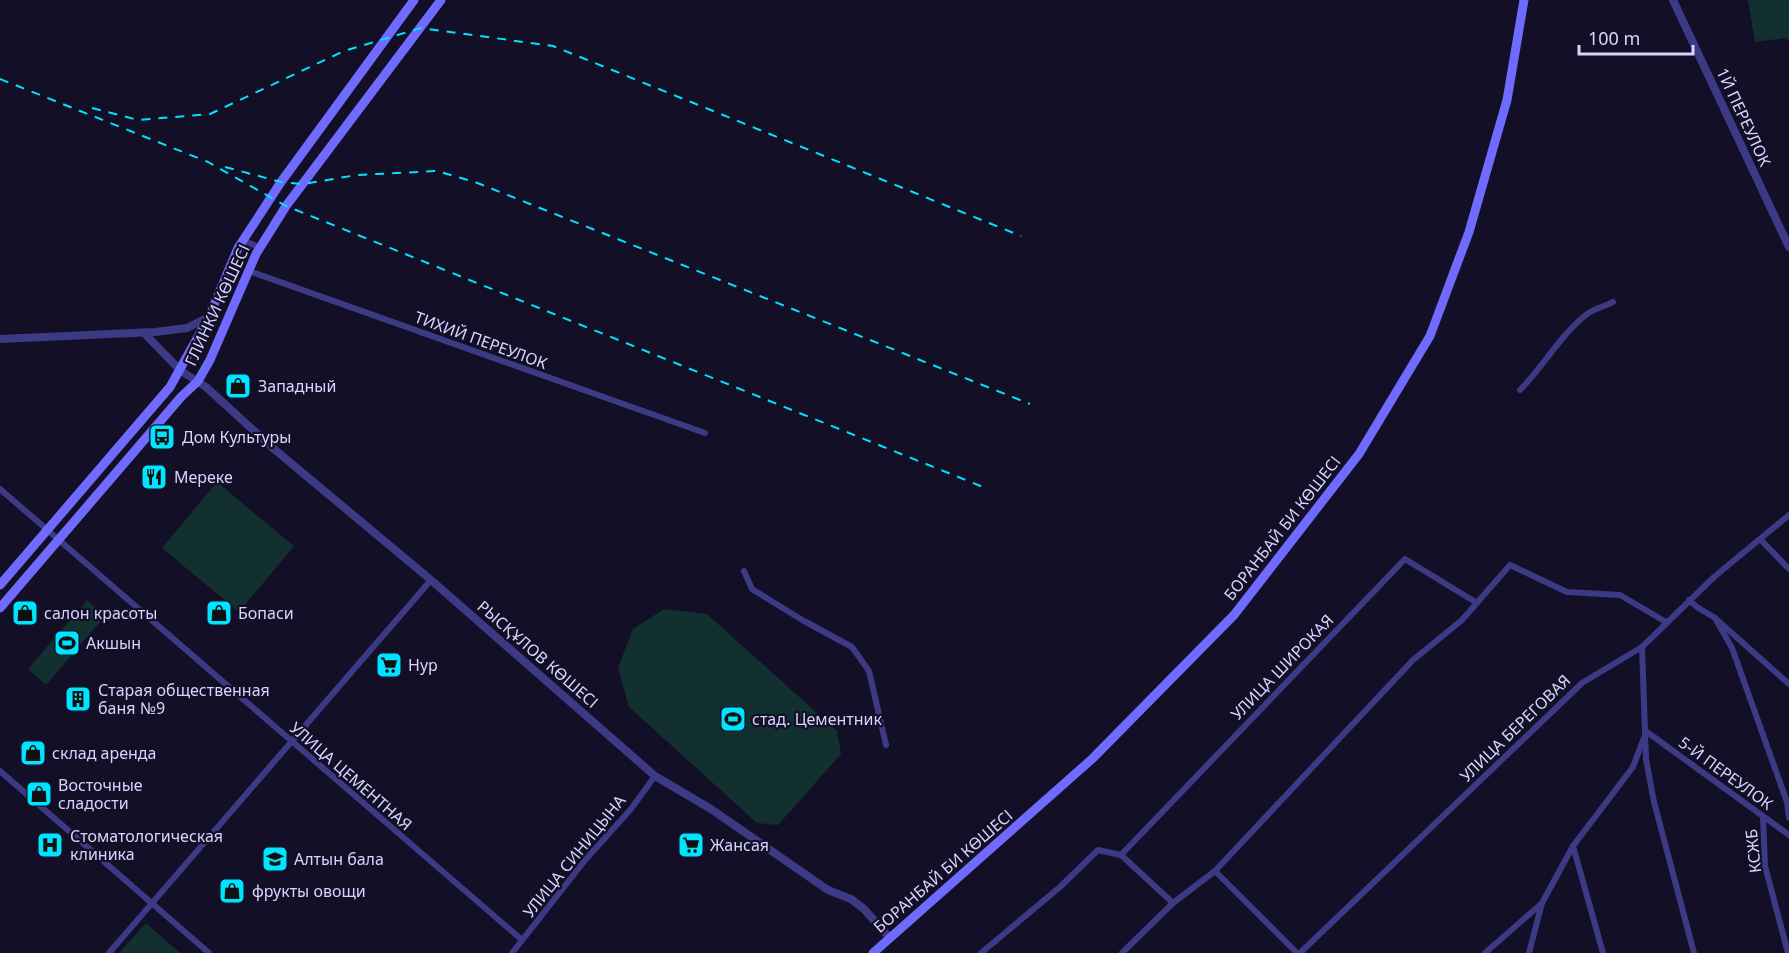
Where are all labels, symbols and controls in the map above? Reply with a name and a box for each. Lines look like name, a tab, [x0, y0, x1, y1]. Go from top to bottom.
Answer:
scale bar	[1579, 18, 1693, 56]
text: 100 m	[1588, 26, 1640, 50]
street label: 1Й ПЕРЕУЛОК	[1712, 64, 1776, 170]
street label: ГЛИНКИ КӨШЕСІ	[179, 241, 255, 369]
street label: ТИХИЙ ПЕРЕУЛОК	[412, 306, 550, 374]
shop icon: Западный	[223, 371, 253, 401]
place label: Западный	[258, 375, 336, 397]
bus stop icon: Дом Культуры	[147, 422, 177, 452]
place label: Дом Культуры	[182, 426, 291, 448]
street label: БОРАНБАЙ БИ КӨШЕСІ	[1219, 451, 1345, 605]
restaurant icon: Мереке	[139, 462, 169, 492]
place label: Мереке	[174, 466, 233, 488]
street label: РЫСҚҰЛОВ КӨШЕСІ	[473, 595, 603, 713]
shop icon: салон красоты	[10, 598, 40, 628]
shop icon: Бопаси	[204, 598, 234, 628]
place label: салон красоты	[44, 602, 157, 624]
place label: Бопаси	[238, 602, 294, 624]
street label: УЛИЦА ШИРОКАЯ	[1226, 609, 1338, 725]
sports icon: Акшын	[52, 628, 82, 658]
place label: Акшын	[86, 632, 141, 654]
supermarket icon: Нур	[374, 650, 404, 680]
place label: Нур	[408, 654, 438, 676]
street label: УЛИЦА БЕРЕГОВАЯ	[1455, 669, 1575, 787]
place label: Старая общественная баня №9	[98, 679, 270, 719]
building icon: Старая общественная баня №9	[63, 684, 93, 714]
sports icon: стад. Цементник	[718, 704, 748, 734]
place label: стад. Цементник	[752, 708, 882, 730]
street label: УЛИЦА ЦЕМЕНТНАЯ	[285, 717, 417, 835]
street label: 5-Й ПЕРЕУЛОК	[1674, 731, 1778, 815]
shop icon: склад аренда	[18, 738, 48, 768]
place label: склад аренда	[52, 742, 156, 764]
place label: Восточные сладости	[58, 774, 143, 814]
shop icon: Восточные сладости	[24, 779, 54, 809]
street label: УЛИЦА СИНИЦЫНА	[518, 790, 631, 922]
street label: БОРАНБАЙ БИ КӨШЕСІ	[869, 804, 1017, 938]
place label: Стоматологическая клиника	[70, 825, 223, 865]
street label: КСЖБ	[1740, 828, 1766, 874]
hospital icon: Стоматологическая клиника	[35, 830, 65, 860]
supermarket icon: Жансая	[676, 830, 706, 860]
place label: Жансая	[710, 834, 769, 856]
school or university icon: Алтын бала	[260, 844, 290, 874]
place label: Алтын бала	[294, 848, 384, 870]
shop icon: фрукты овощи	[217, 876, 247, 906]
place label: фрукты овощи	[252, 880, 366, 902]

